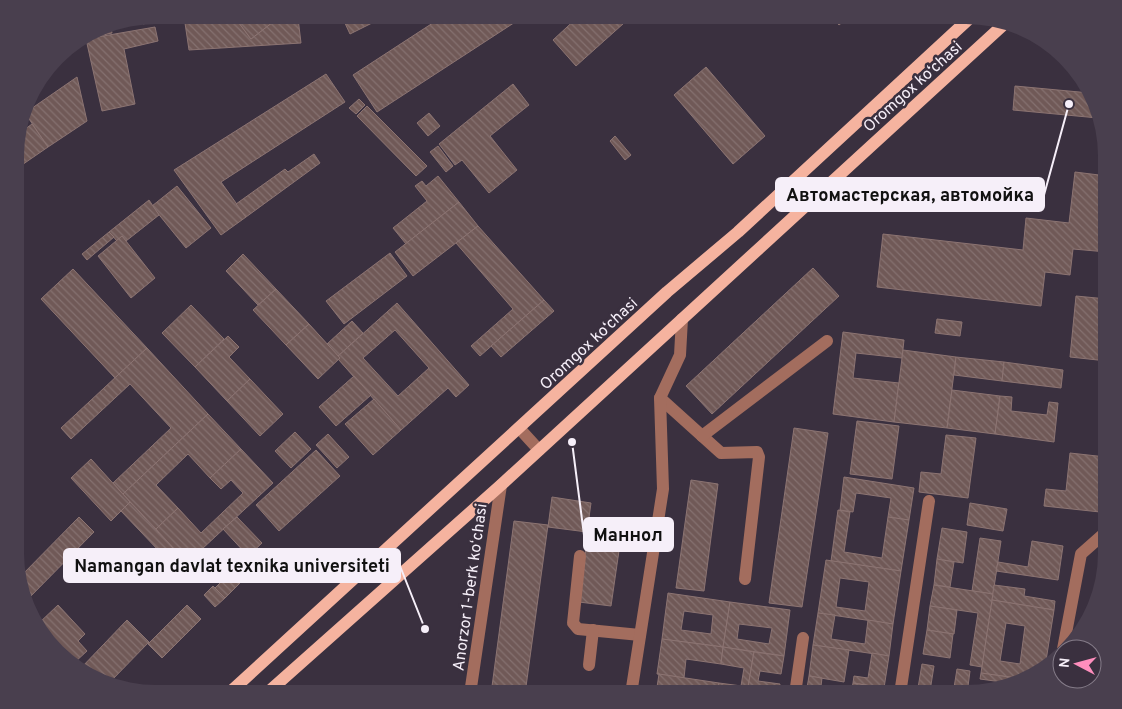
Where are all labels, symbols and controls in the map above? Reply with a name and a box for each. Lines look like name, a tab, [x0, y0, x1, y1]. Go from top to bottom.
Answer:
street label: Oromgox ko‘chasi	[860, 38, 967, 137]
callout: Автомастерская, автомойка	[776, 178, 1044, 211]
text: Автомастерская, автомойка	[786, 185, 1034, 208]
street label: Oromgox ko‘chasi	[536, 294, 642, 395]
street label: Anorzor 1-berk koʻchasi	[449, 502, 493, 672]
callout: Маннол	[584, 518, 673, 551]
text: Маннол	[593, 525, 663, 548]
callout: Namangan davlat texnika universiteti	[64, 549, 400, 582]
text: Namangan davlat texnika universiteti	[74, 556, 390, 579]
north arrow	[1052, 639, 1102, 689]
text: N	[1057, 657, 1075, 669]

